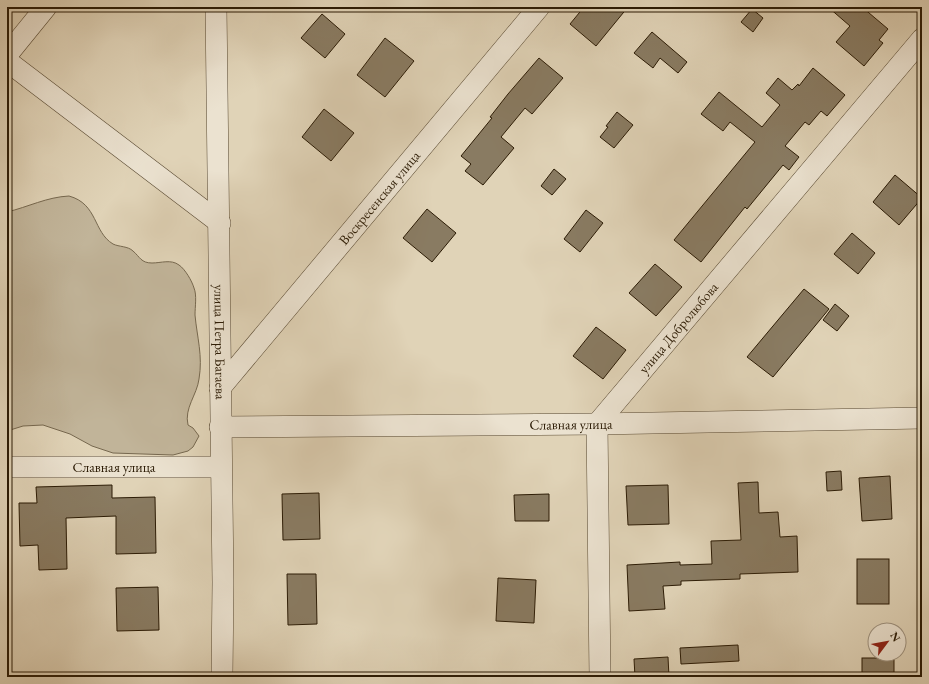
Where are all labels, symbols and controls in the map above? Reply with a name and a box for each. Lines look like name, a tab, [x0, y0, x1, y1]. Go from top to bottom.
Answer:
street label: Воскресенская улица	[335, 147, 424, 249]
street label: улица Добролюбова	[635, 278, 722, 377]
street label: улица Петра Багаева	[210, 284, 230, 400]
street label: Славная улица	[529, 415, 613, 434]
street label: Славная улица	[73, 458, 156, 476]
north arrow	[867, 622, 907, 662]
text: N	[887, 629, 904, 644]

